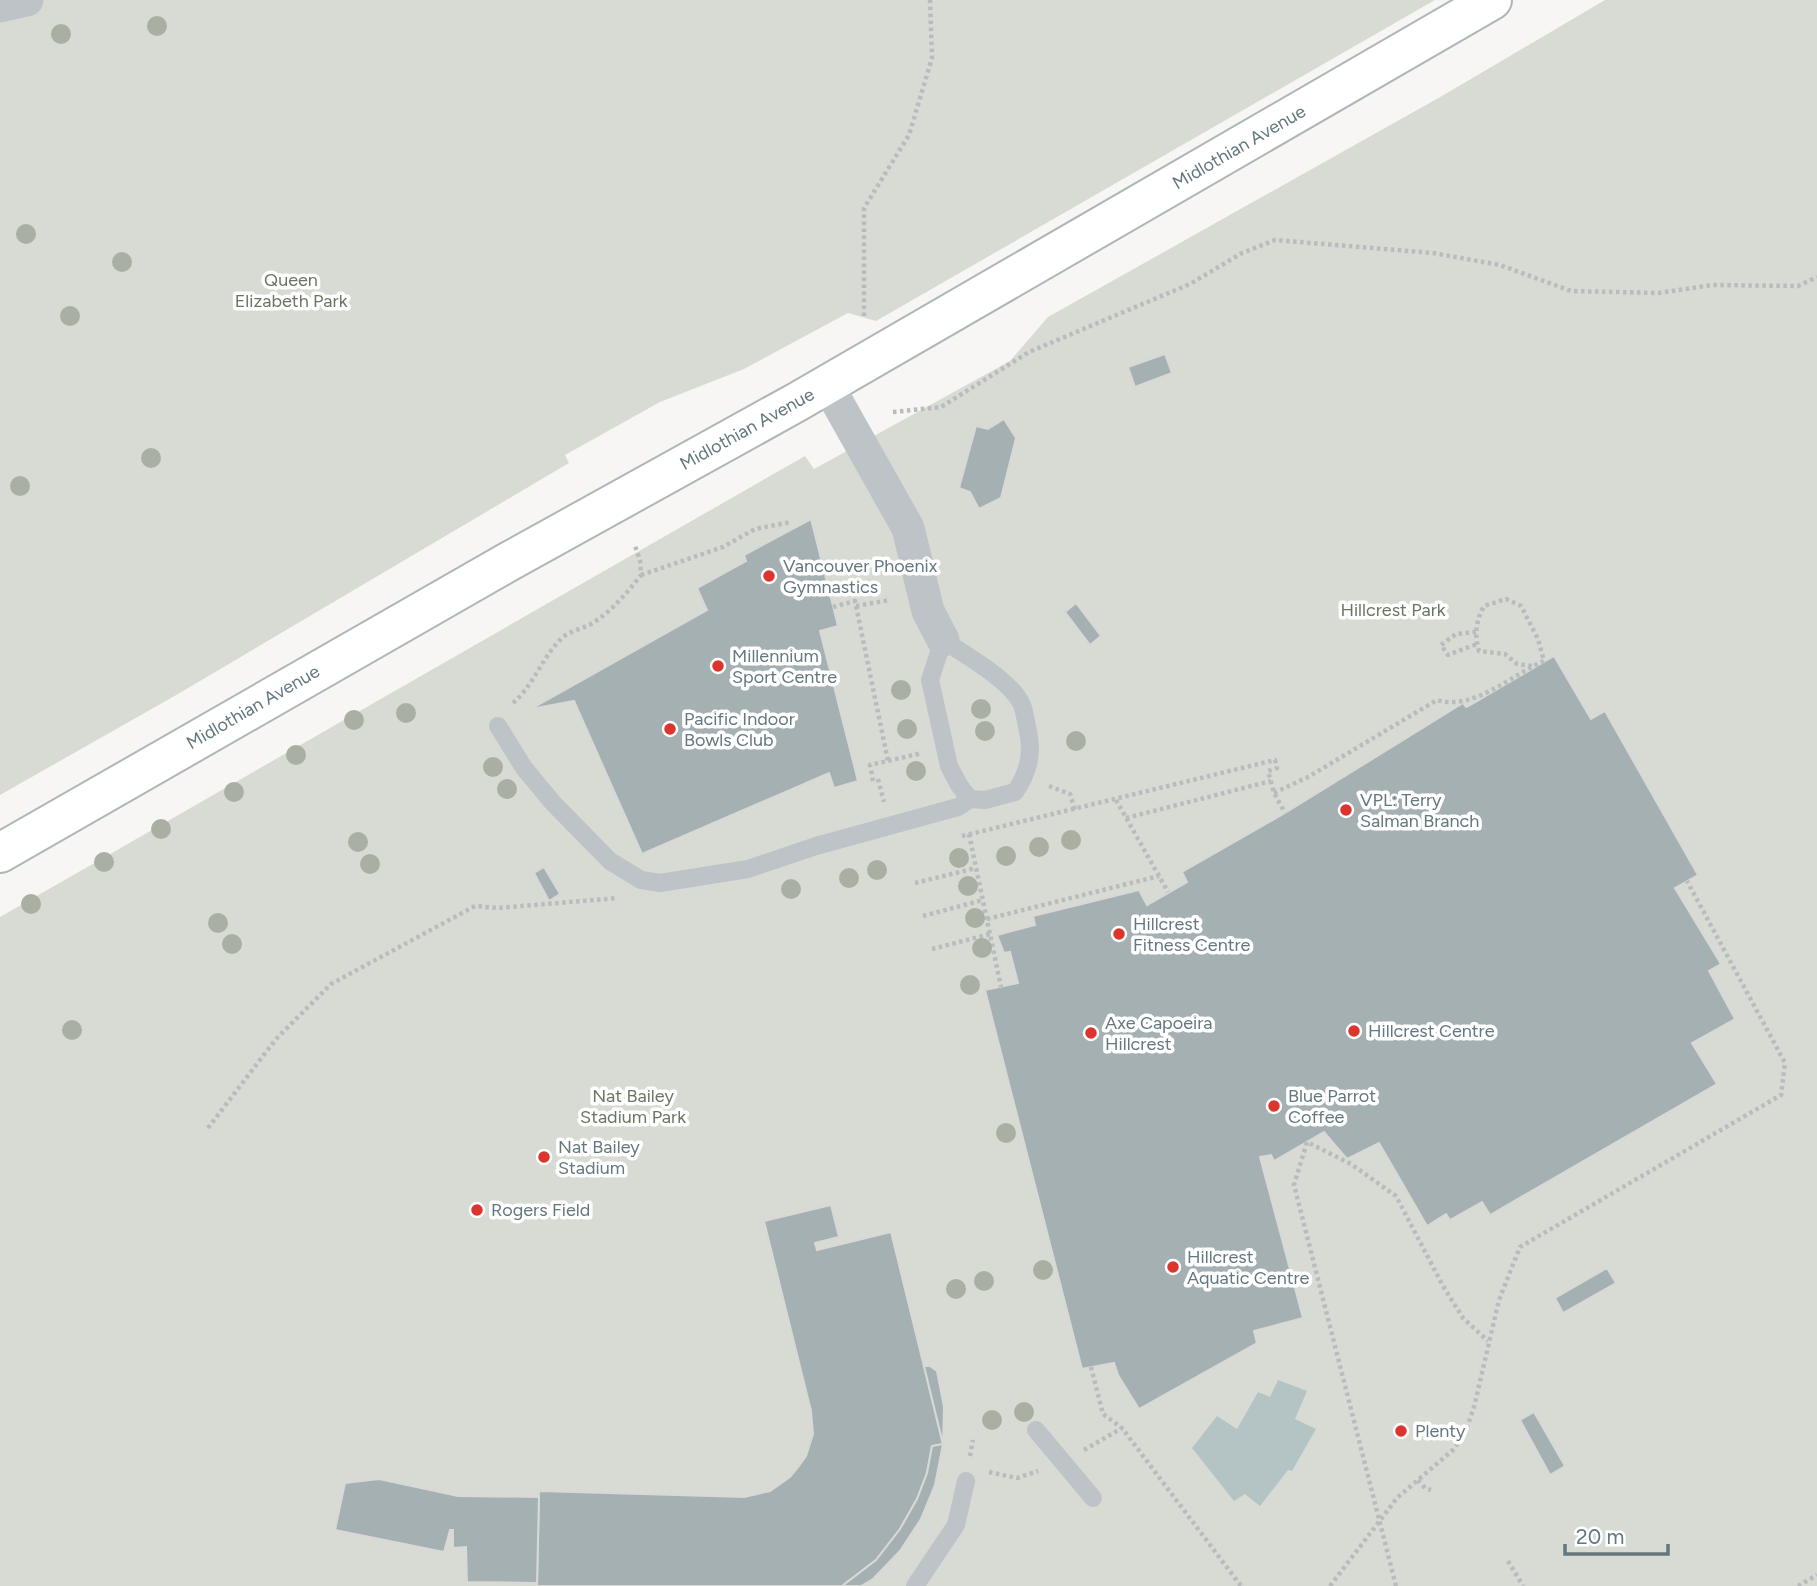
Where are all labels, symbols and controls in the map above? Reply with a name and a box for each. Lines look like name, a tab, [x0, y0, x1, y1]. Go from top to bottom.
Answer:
street label: Midlothian Avenue	[1169, 100, 1310, 194]
park label: Queen Elizabeth Park	[235, 269, 348, 312]
street label: Midlothian Avenue	[676, 383, 818, 475]
place label: Vancouver Phoenix Gymnastics	[783, 555, 938, 598]
marker: Vancouver Phoenix Gymnastics	[761, 568, 777, 584]
park label: Hillcrest Park	[1340, 599, 1446, 621]
place label: Millennium Sport Centre	[732, 645, 837, 688]
marker: Millennium Sport Centre	[710, 658, 726, 674]
street label: Midlothian Avenue	[183, 660, 324, 754]
place label: Pacific Indoor Bowls Club	[684, 708, 795, 751]
marker: Pacific Indoor Bowls Club	[662, 721, 678, 737]
place label: VPL: Terry Salman Branch	[1360, 789, 1479, 832]
marker: VPL: Terry Salman Branch	[1338, 802, 1354, 818]
place label: Hillcrest Fitness Centre	[1133, 913, 1251, 956]
marker: Hillcrest Fitness Centre	[1111, 926, 1127, 942]
place label: Axe Capoeira Hillcrest	[1105, 1012, 1212, 1055]
place label: Hillcrest Centre	[1368, 1020, 1495, 1042]
marker: Hillcrest Centre	[1346, 1023, 1362, 1039]
marker: Axe Capoeira Hillcrest	[1083, 1025, 1099, 1041]
park label: Nat Bailey Stadium Park	[580, 1085, 686, 1128]
place label: Blue Parrot Coffee	[1288, 1085, 1376, 1128]
marker: Blue Parrot Coffee	[1266, 1098, 1282, 1114]
place label: Nat Bailey Stadium	[558, 1136, 640, 1179]
marker: Nat Bailey Stadium	[536, 1149, 552, 1165]
place label: Rogers Field	[491, 1199, 590, 1221]
marker: Rogers Field	[469, 1202, 485, 1218]
place label: Hillcrest Aquatic Centre	[1187, 1246, 1310, 1289]
marker: Hillcrest Aquatic Centre	[1165, 1259, 1181, 1275]
place label: Plenty	[1415, 1420, 1466, 1442]
marker: Plenty	[1393, 1423, 1409, 1439]
scale bar	[1565, 1512, 1668, 1556]
text: 20 m	[1576, 1524, 1624, 1549]

